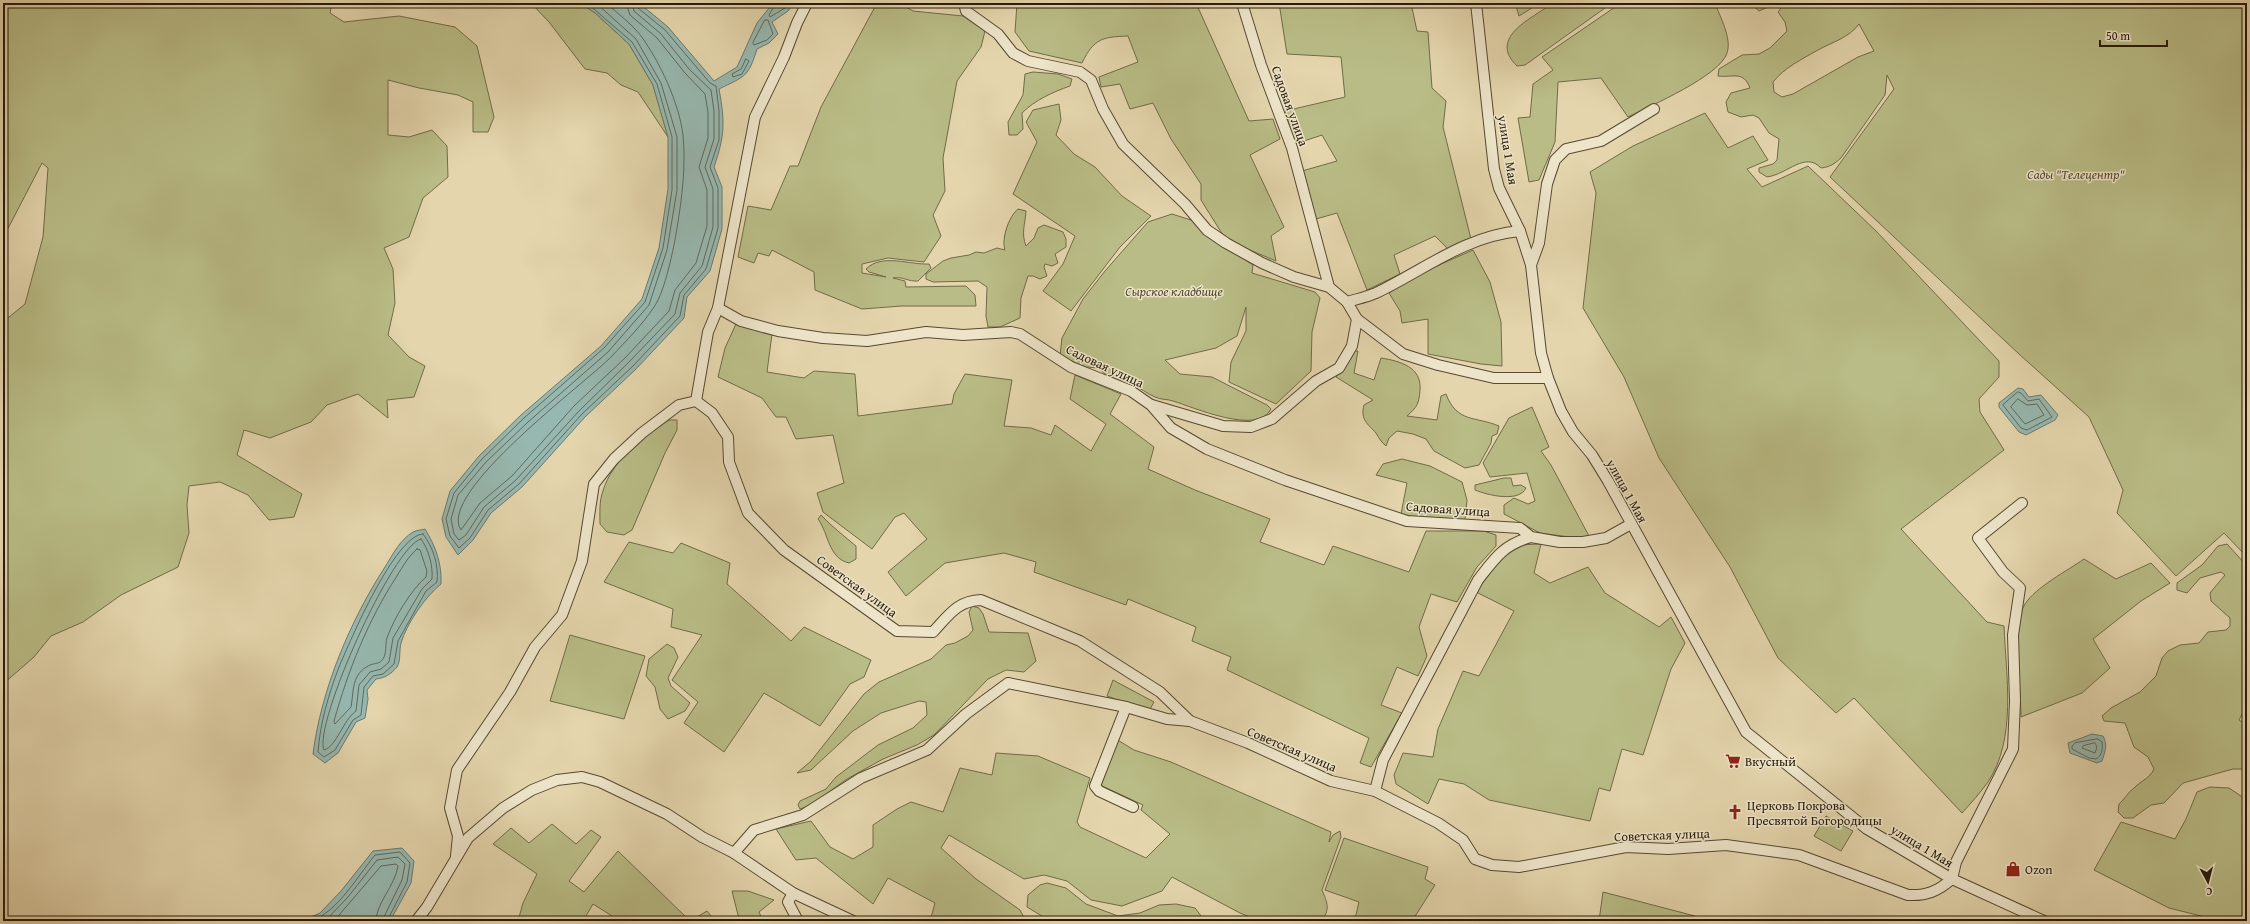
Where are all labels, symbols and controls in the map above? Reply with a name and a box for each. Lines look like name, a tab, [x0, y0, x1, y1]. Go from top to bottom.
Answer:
scale bar	[2100, 22, 2167, 48]
text: 50 m	[2106, 27, 2130, 44]
street label: Садовая улица	[1267, 63, 1314, 149]
street label: улица 1 Мая	[1493, 113, 1523, 186]
park label: Сады "Телецентр"	[2027, 165, 2125, 184]
park label: Сырское кладбище	[1125, 282, 1223, 301]
street label: Садовая улица	[1063, 340, 1148, 393]
street label: улица 1 Мая	[1601, 455, 1652, 527]
street label: Садовая улица	[1405, 497, 1491, 521]
street label: Советская улица	[813, 550, 902, 622]
street label: Советская улица	[1244, 722, 1341, 777]
supermarket icon: Вкусный	[1724, 752, 1742, 770]
place label: Вкусный	[1745, 752, 1796, 771]
place label: Церковь Покрова Пресвятой Богородицы	[1747, 796, 1882, 830]
church icon: Церковь Покрова Пресвятой Богородицы	[1726, 803, 1744, 821]
street label: улица 1 Мая	[1886, 819, 1957, 872]
street label: Советская улица	[1614, 824, 1711, 846]
shop icon: Ozon	[2004, 860, 2022, 878]
place label: Ozon	[2025, 860, 2053, 879]
north arrow	[2188, 862, 2228, 902]
text: С	[2205, 884, 2213, 900]

